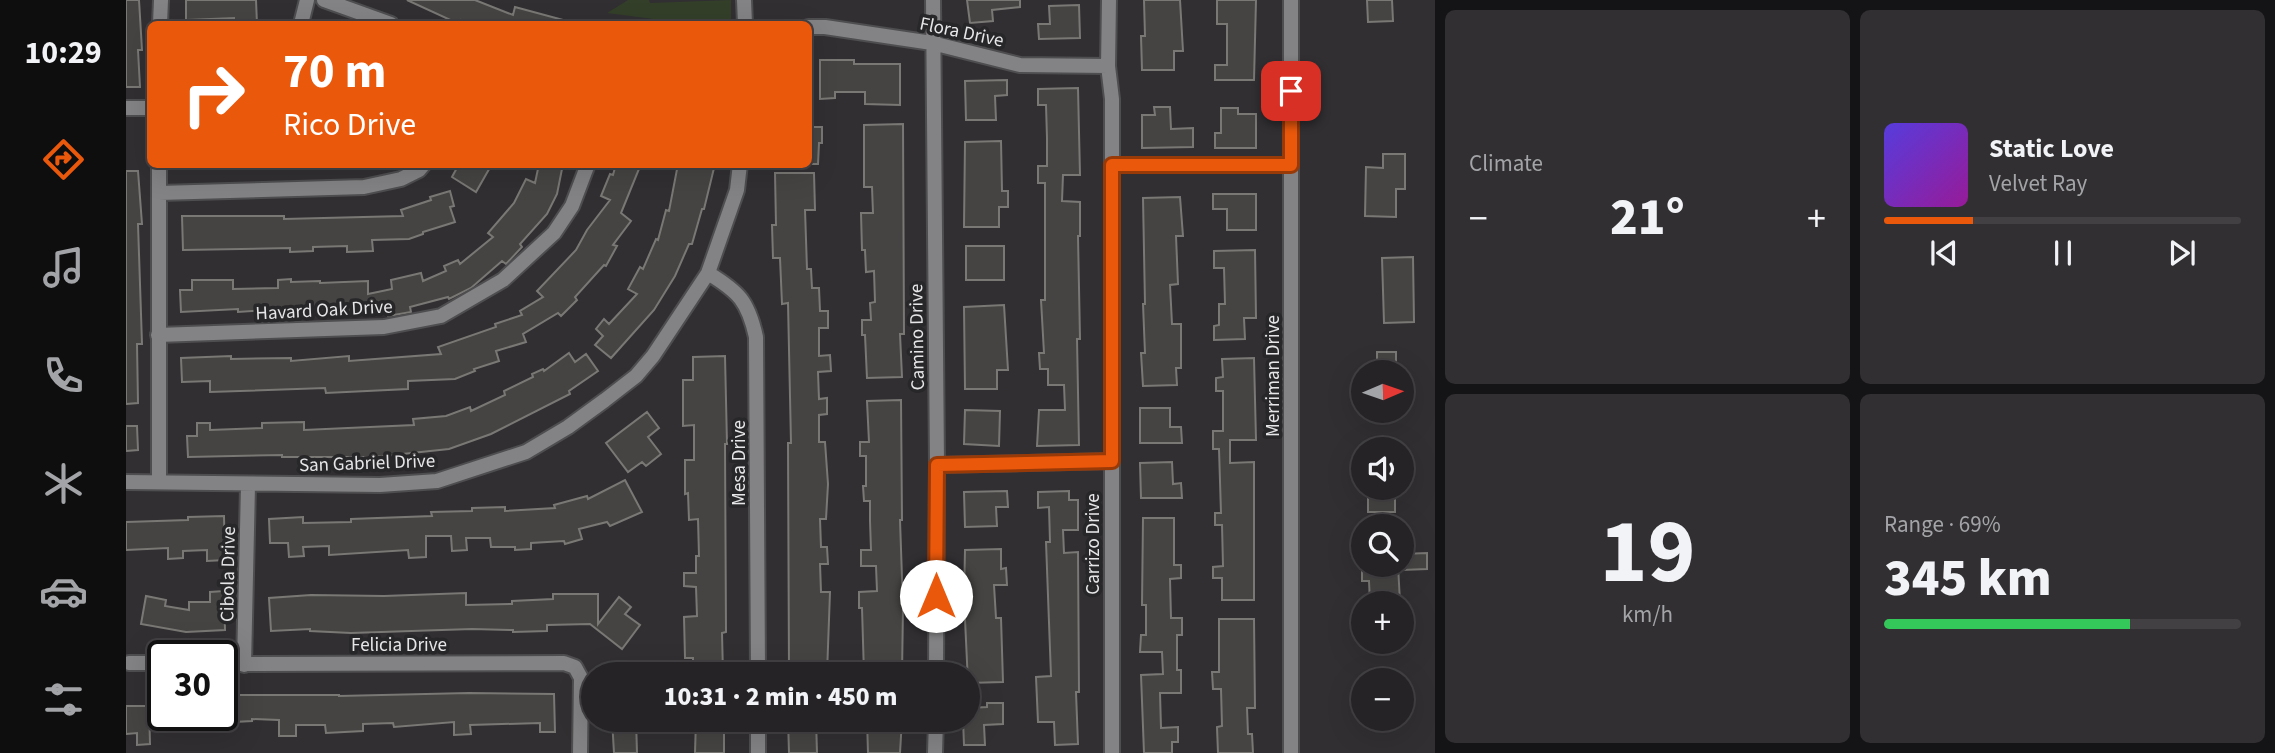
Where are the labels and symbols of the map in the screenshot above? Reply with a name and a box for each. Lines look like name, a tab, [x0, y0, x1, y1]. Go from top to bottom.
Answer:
street label: Flora Drive	[917, 10, 1006, 55]
pin	[1261, 61, 1321, 121]
street label: Camino Drive	[903, 283, 932, 390]
street label: Havard Oak Drive	[255, 293, 393, 328]
street label: Merriman Drive	[1260, 315, 1287, 437]
north arrow	[1351, 360, 1414, 424]
street label: Mesa Drive	[726, 420, 753, 506]
street label: San Gabriel Drive	[298, 448, 436, 479]
street label: Carrizo Drive	[1080, 493, 1107, 595]
street label: Cibola Drive	[214, 526, 243, 622]
position arrow	[899, 559, 973, 633]
street label: Felicia Drive	[351, 632, 447, 659]
speed limit sign: 30	[147, 640, 238, 731]

